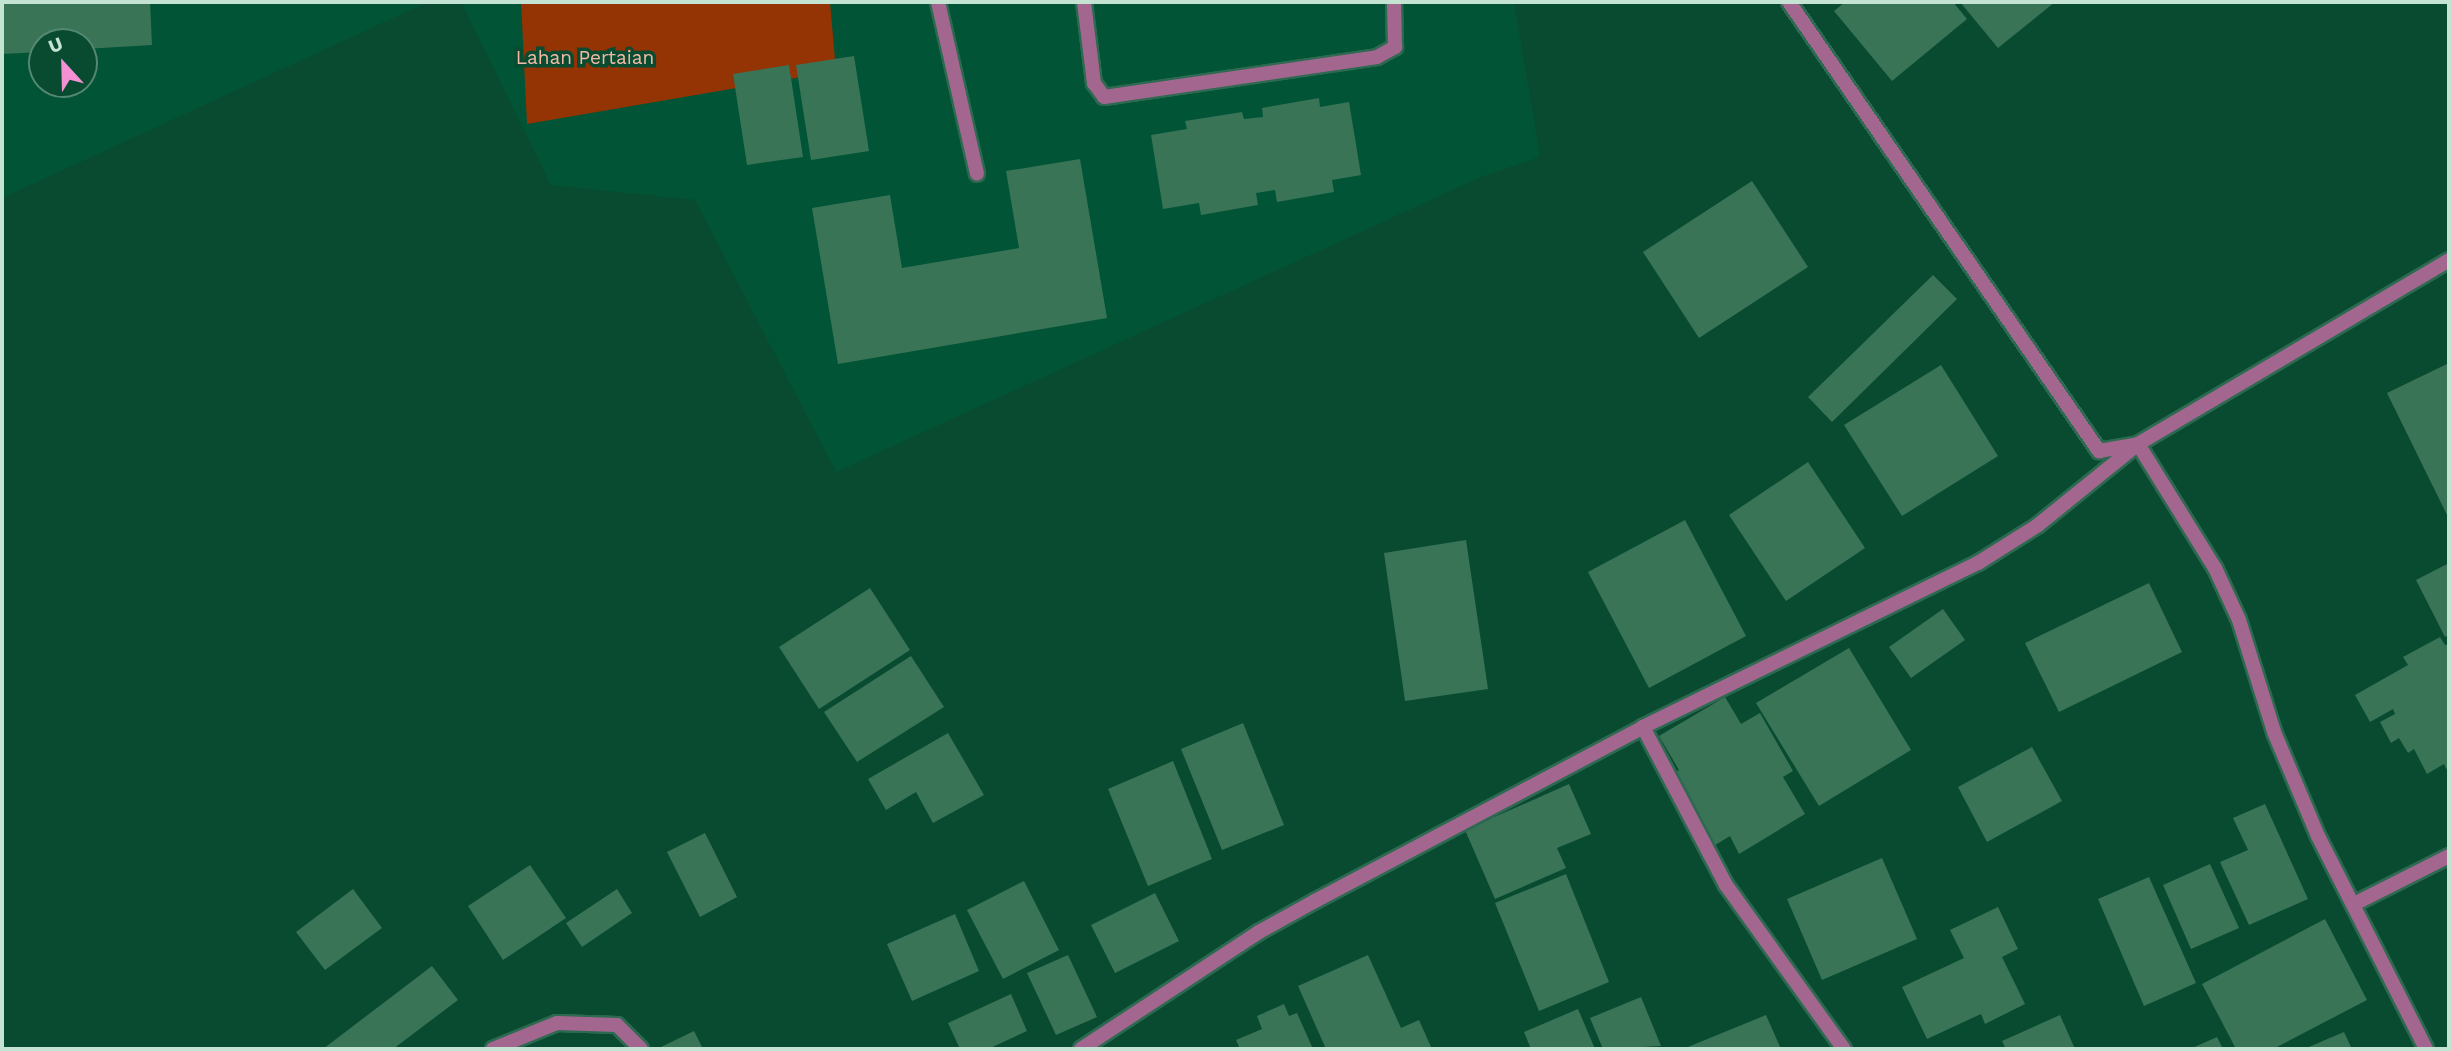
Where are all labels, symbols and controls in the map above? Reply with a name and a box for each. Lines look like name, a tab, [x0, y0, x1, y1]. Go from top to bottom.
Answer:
north arrow	[28, 28, 98, 98]
text: U	[45, 32, 66, 58]
park label: Lahan Pertaian	[516, 47, 654, 69]

